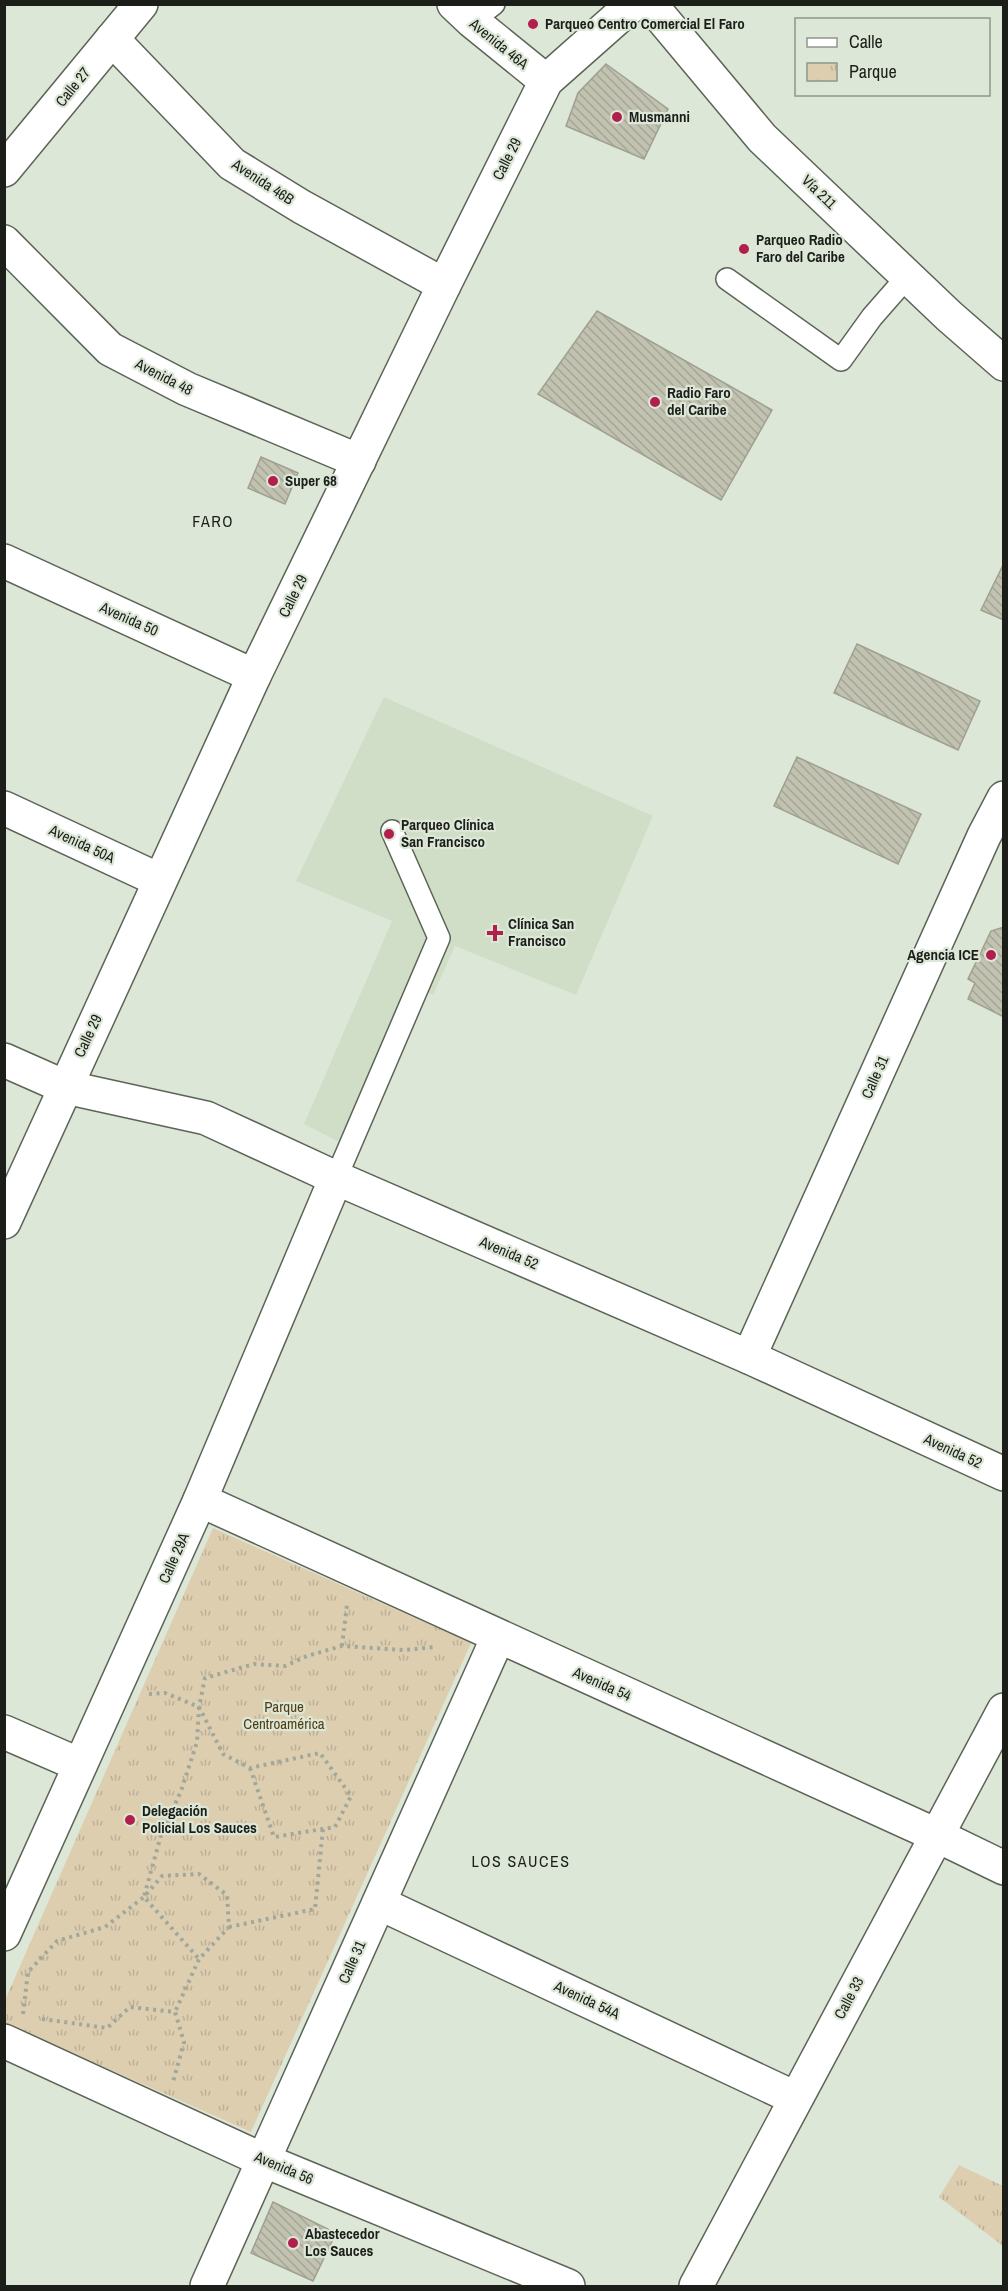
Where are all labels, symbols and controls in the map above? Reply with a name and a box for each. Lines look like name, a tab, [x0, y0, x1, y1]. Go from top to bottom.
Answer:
street label: Avenida 46A	[465, 13, 534, 74]
place label: Parqueo Centro Comercial El Faro	[545, 13, 745, 34]
marker: Parqueo Centro Comercial El Faro	[526, 17, 540, 31]
legend	[795, 18, 990, 96]
text: Calle	[849, 29, 883, 54]
text: Parque	[849, 59, 897, 84]
street label: Calle 27	[50, 62, 95, 111]
place label: Musmanni	[629, 106, 690, 127]
marker: Musmanni	[610, 110, 624, 124]
street label: Calle 29	[487, 134, 526, 184]
street label: Avenida 46B	[227, 153, 298, 210]
street label: Vía 211	[797, 170, 842, 214]
place label: Parqueo Radio Faro del Caribe	[756, 229, 845, 267]
marker: Parqueo Radio Faro del Caribe	[737, 242, 751, 256]
street label: Avenida 48	[131, 353, 197, 400]
place label: Radio Faro del Caribe	[667, 382, 731, 420]
marker: Radio Faro del Caribe	[648, 395, 662, 409]
place label: Super 68	[285, 470, 337, 491]
marker: Super 68	[266, 474, 280, 488]
district label: FARO	[192, 510, 234, 532]
street label: Calle 29	[273, 571, 312, 621]
street label: Avenida 50	[96, 596, 162, 641]
place label: Parqueo Clínica San Francisco	[401, 814, 494, 852]
street label: Avenida 50A	[45, 819, 119, 868]
marker: Parqueo Clínica San Francisco	[382, 827, 396, 841]
place label: Clínica San Francisco	[508, 913, 574, 951]
marker: Clínica San Francisco	[486, 924, 504, 942]
place label: Agencia ICE	[907, 944, 979, 965]
marker: Agencia ICE	[984, 948, 998, 962]
street label: Calle 29	[68, 1011, 107, 1061]
street label: Calle 31	[856, 1052, 893, 1102]
street label: Avenida 52	[476, 1230, 542, 1274]
street label: Avenida 52	[920, 1428, 986, 1473]
street label: Calle 29A	[153, 1528, 194, 1586]
street label: Avenida 54	[569, 1661, 635, 1706]
park label: Parque Centroamérica	[243, 1696, 325, 1734]
place label: Delegación Policial Los Sauces	[142, 1800, 257, 1838]
marker: Delegación Policial Los Sauces	[123, 1813, 137, 1827]
district label: LOS SAUCES	[472, 1850, 570, 1872]
street label: Calle 31	[333, 1937, 370, 1987]
street label: Calle 33	[829, 1973, 868, 2023]
street label: Avenida 54A	[550, 1975, 624, 2024]
street label: Avenida 56	[251, 2145, 317, 2189]
place label: Abastecedor Los Sauces	[305, 2223, 380, 2261]
marker: Abastecedor Los Sauces	[286, 2236, 300, 2250]

